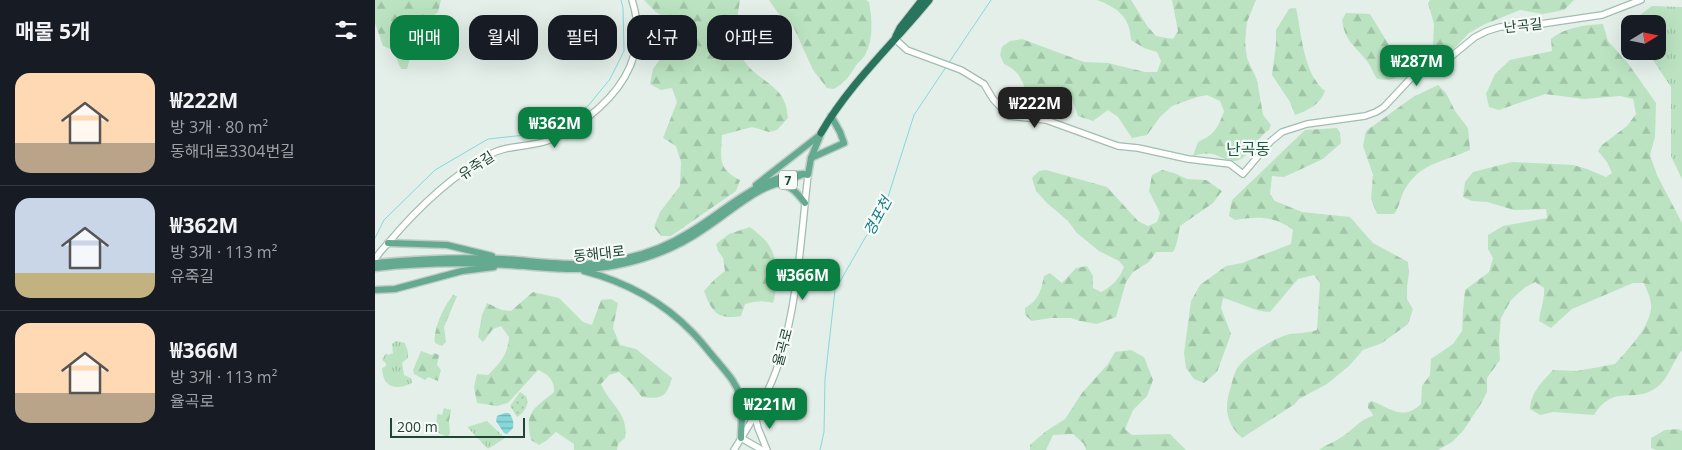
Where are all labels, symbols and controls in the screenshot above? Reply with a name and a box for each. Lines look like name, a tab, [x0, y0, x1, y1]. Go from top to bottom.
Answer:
street label: 난곡길	[1503, 14, 1543, 36]
chip: 매매	[390, 15, 459, 60]
chip: 월세	[469, 15, 538, 60]
chip: 필터	[548, 15, 617, 60]
chip: 신규	[627, 15, 697, 60]
chip: 아파트	[707, 15, 792, 60]
north arrow	[1621, 15, 1666, 60]
map controls	[1621, 15, 1666, 60]
icon: filters	[332, 16, 360, 44]
text: 매물 5개	[15, 17, 90, 45]
pin: ₩287M	[1382, 44, 1452, 87]
text: ₩287M	[1391, 50, 1443, 72]
text: ₩222M	[170, 86, 238, 114]
pin: ₩222M	[1000, 86, 1070, 129]
text: ₩222M	[1009, 92, 1061, 114]
icon: home	[55, 93, 115, 153]
pin: ₩362M	[520, 106, 590, 149]
text: ₩362M	[529, 112, 581, 134]
text: 방 3개 · 80 m²	[170, 116, 268, 138]
district label: 난곡동	[1226, 138, 1270, 160]
text: 동해대로3304번길	[170, 140, 295, 162]
street label: 유죽길	[455, 147, 497, 183]
road number: 7	[779, 170, 797, 190]
water label: 경포천	[858, 191, 897, 239]
text: ₩362M	[170, 211, 238, 239]
icon: home	[55, 218, 115, 278]
text: 방 3개 · 113 m²	[170, 241, 277, 263]
street label: 동해대로	[572, 241, 626, 265]
pin: ₩366M	[768, 258, 838, 301]
text: ₩366M	[777, 264, 829, 286]
text: 유죽길	[170, 265, 214, 287]
street label: 율곡로	[768, 326, 796, 368]
text: ₩366M	[170, 336, 238, 364]
icon: home	[55, 343, 115, 403]
text: 방 3개 · 113 m²	[170, 366, 277, 388]
pin: ₩221M	[735, 388, 805, 430]
text: 율곡로	[170, 390, 214, 412]
text: ₩221M	[744, 393, 796, 415]
scale bar	[390, 415, 525, 438]
text: 200 m	[397, 417, 438, 436]

